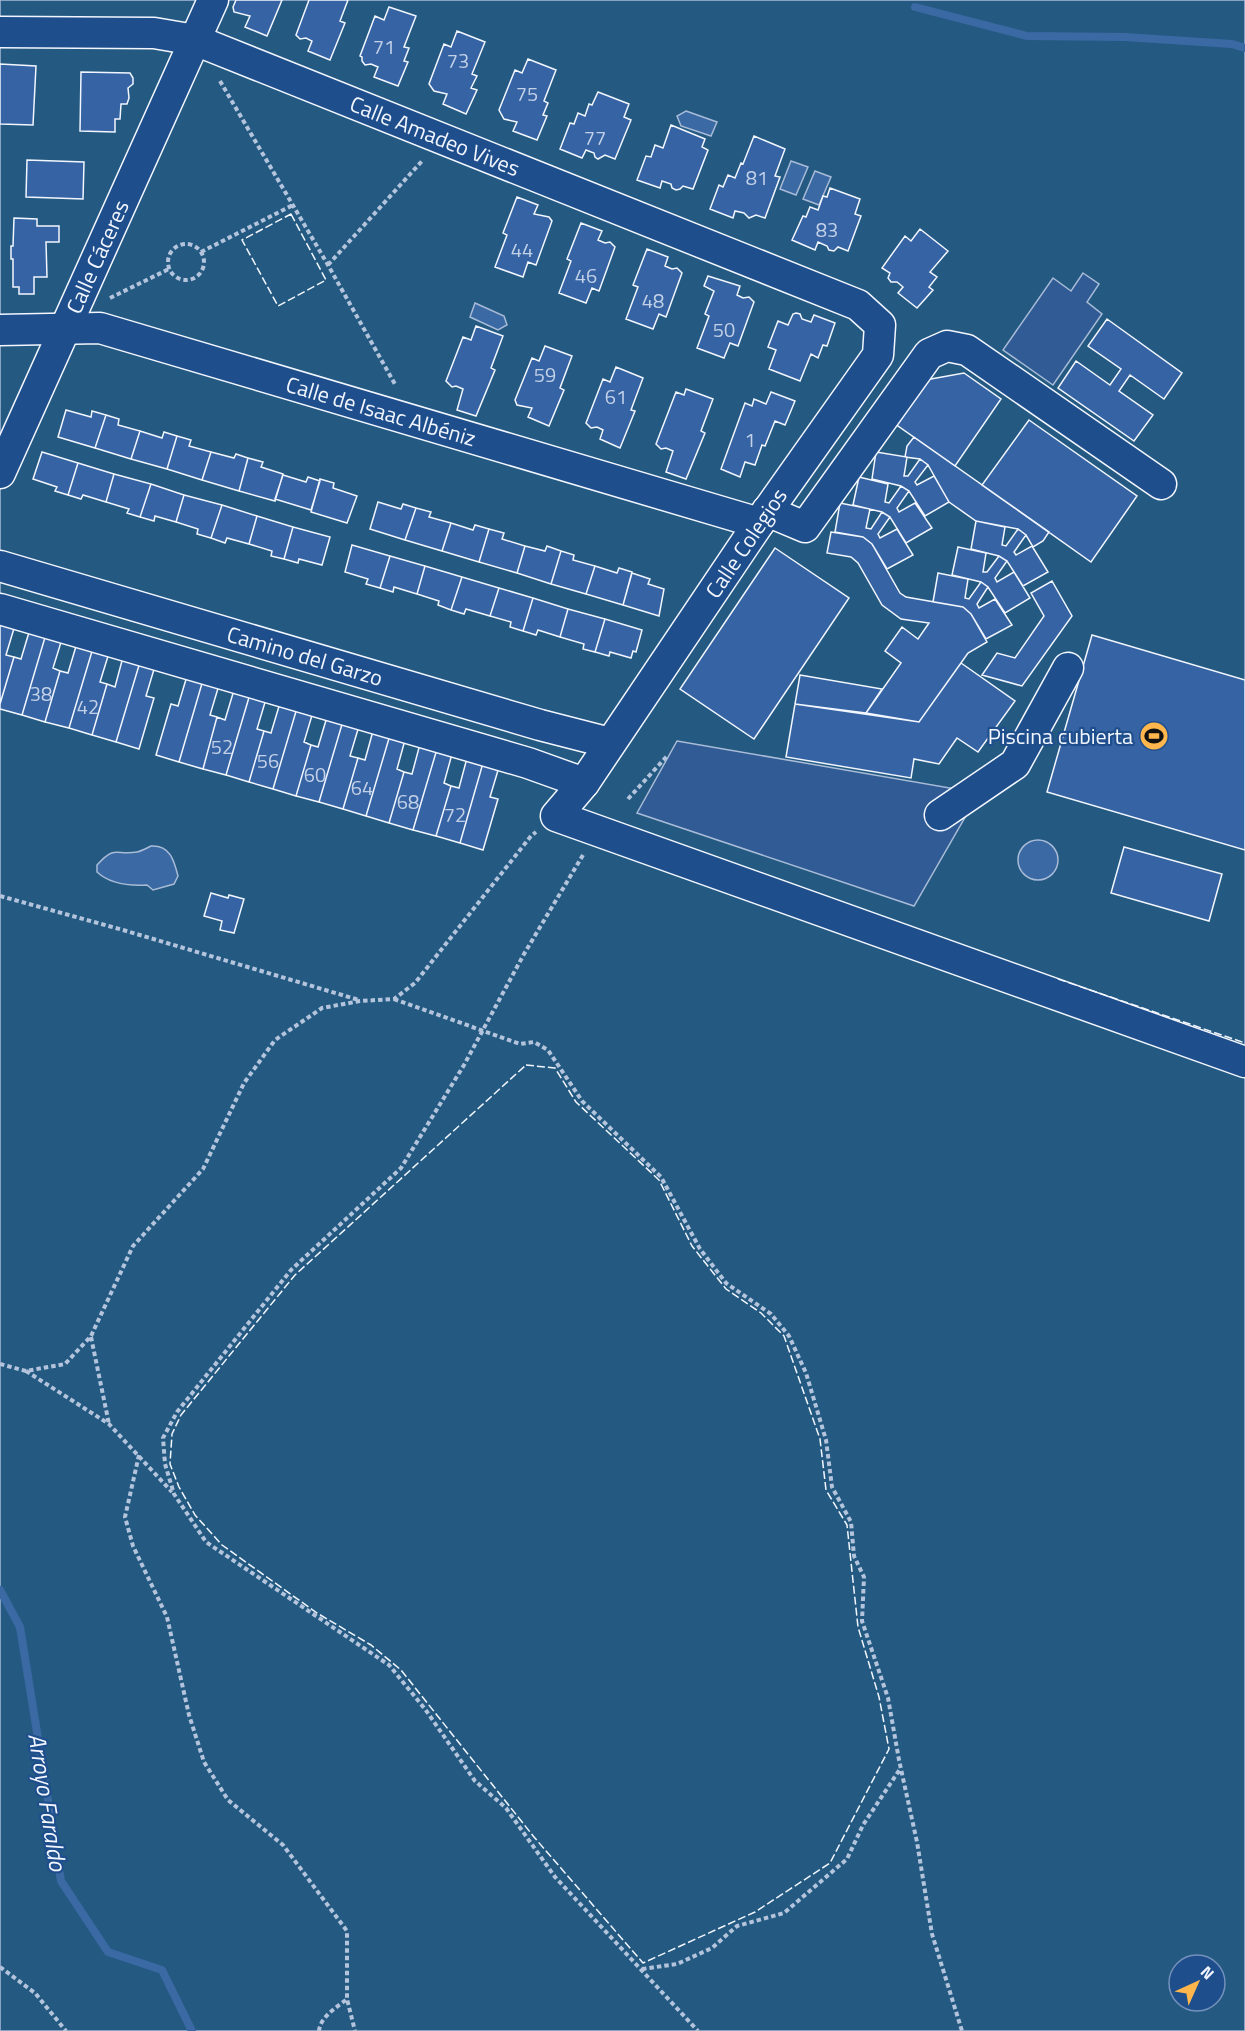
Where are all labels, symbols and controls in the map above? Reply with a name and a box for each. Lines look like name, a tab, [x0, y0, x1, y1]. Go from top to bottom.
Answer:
house number: 71	[373, 31, 395, 62]
house number: 73	[447, 45, 469, 76]
house number: 75	[516, 78, 538, 109]
street label: Calle Amadeo Vives	[345, 87, 525, 185]
house number: 77	[584, 122, 606, 153]
house number: 81	[746, 162, 768, 193]
street label: Calle Cáceres	[57, 195, 138, 319]
house number: 83	[816, 214, 838, 245]
house number: 44	[511, 234, 533, 265]
house number: 46	[575, 260, 597, 291]
house number: 48	[642, 285, 664, 316]
house number: 50	[713, 314, 735, 345]
house number: 59	[534, 359, 556, 390]
street label: Calle de Isaac Albéniz	[282, 367, 480, 455]
house number: 61	[605, 381, 627, 412]
house number: 1	[744, 424, 756, 455]
street label: Calle Colegios	[696, 481, 796, 605]
street label: Camino del Garzo	[223, 617, 387, 695]
house number: 38	[30, 678, 52, 709]
house number: 42	[77, 691, 99, 722]
place label: Piscina cubierta	[988, 719, 1133, 753]
sports icon: Piscina cubierta	[1138, 720, 1170, 752]
house number: 52	[211, 731, 233, 762]
house number: 56	[257, 745, 279, 776]
house number: 60	[304, 759, 326, 790]
house number: 64	[351, 772, 373, 803]
house number: 68	[397, 786, 419, 817]
house number: 72	[444, 799, 466, 830]
water label: Arroyo Faraldo	[19, 1731, 77, 1875]
north arrow	[1167, 1953, 1227, 2013]
text: N	[1195, 1960, 1220, 1985]

